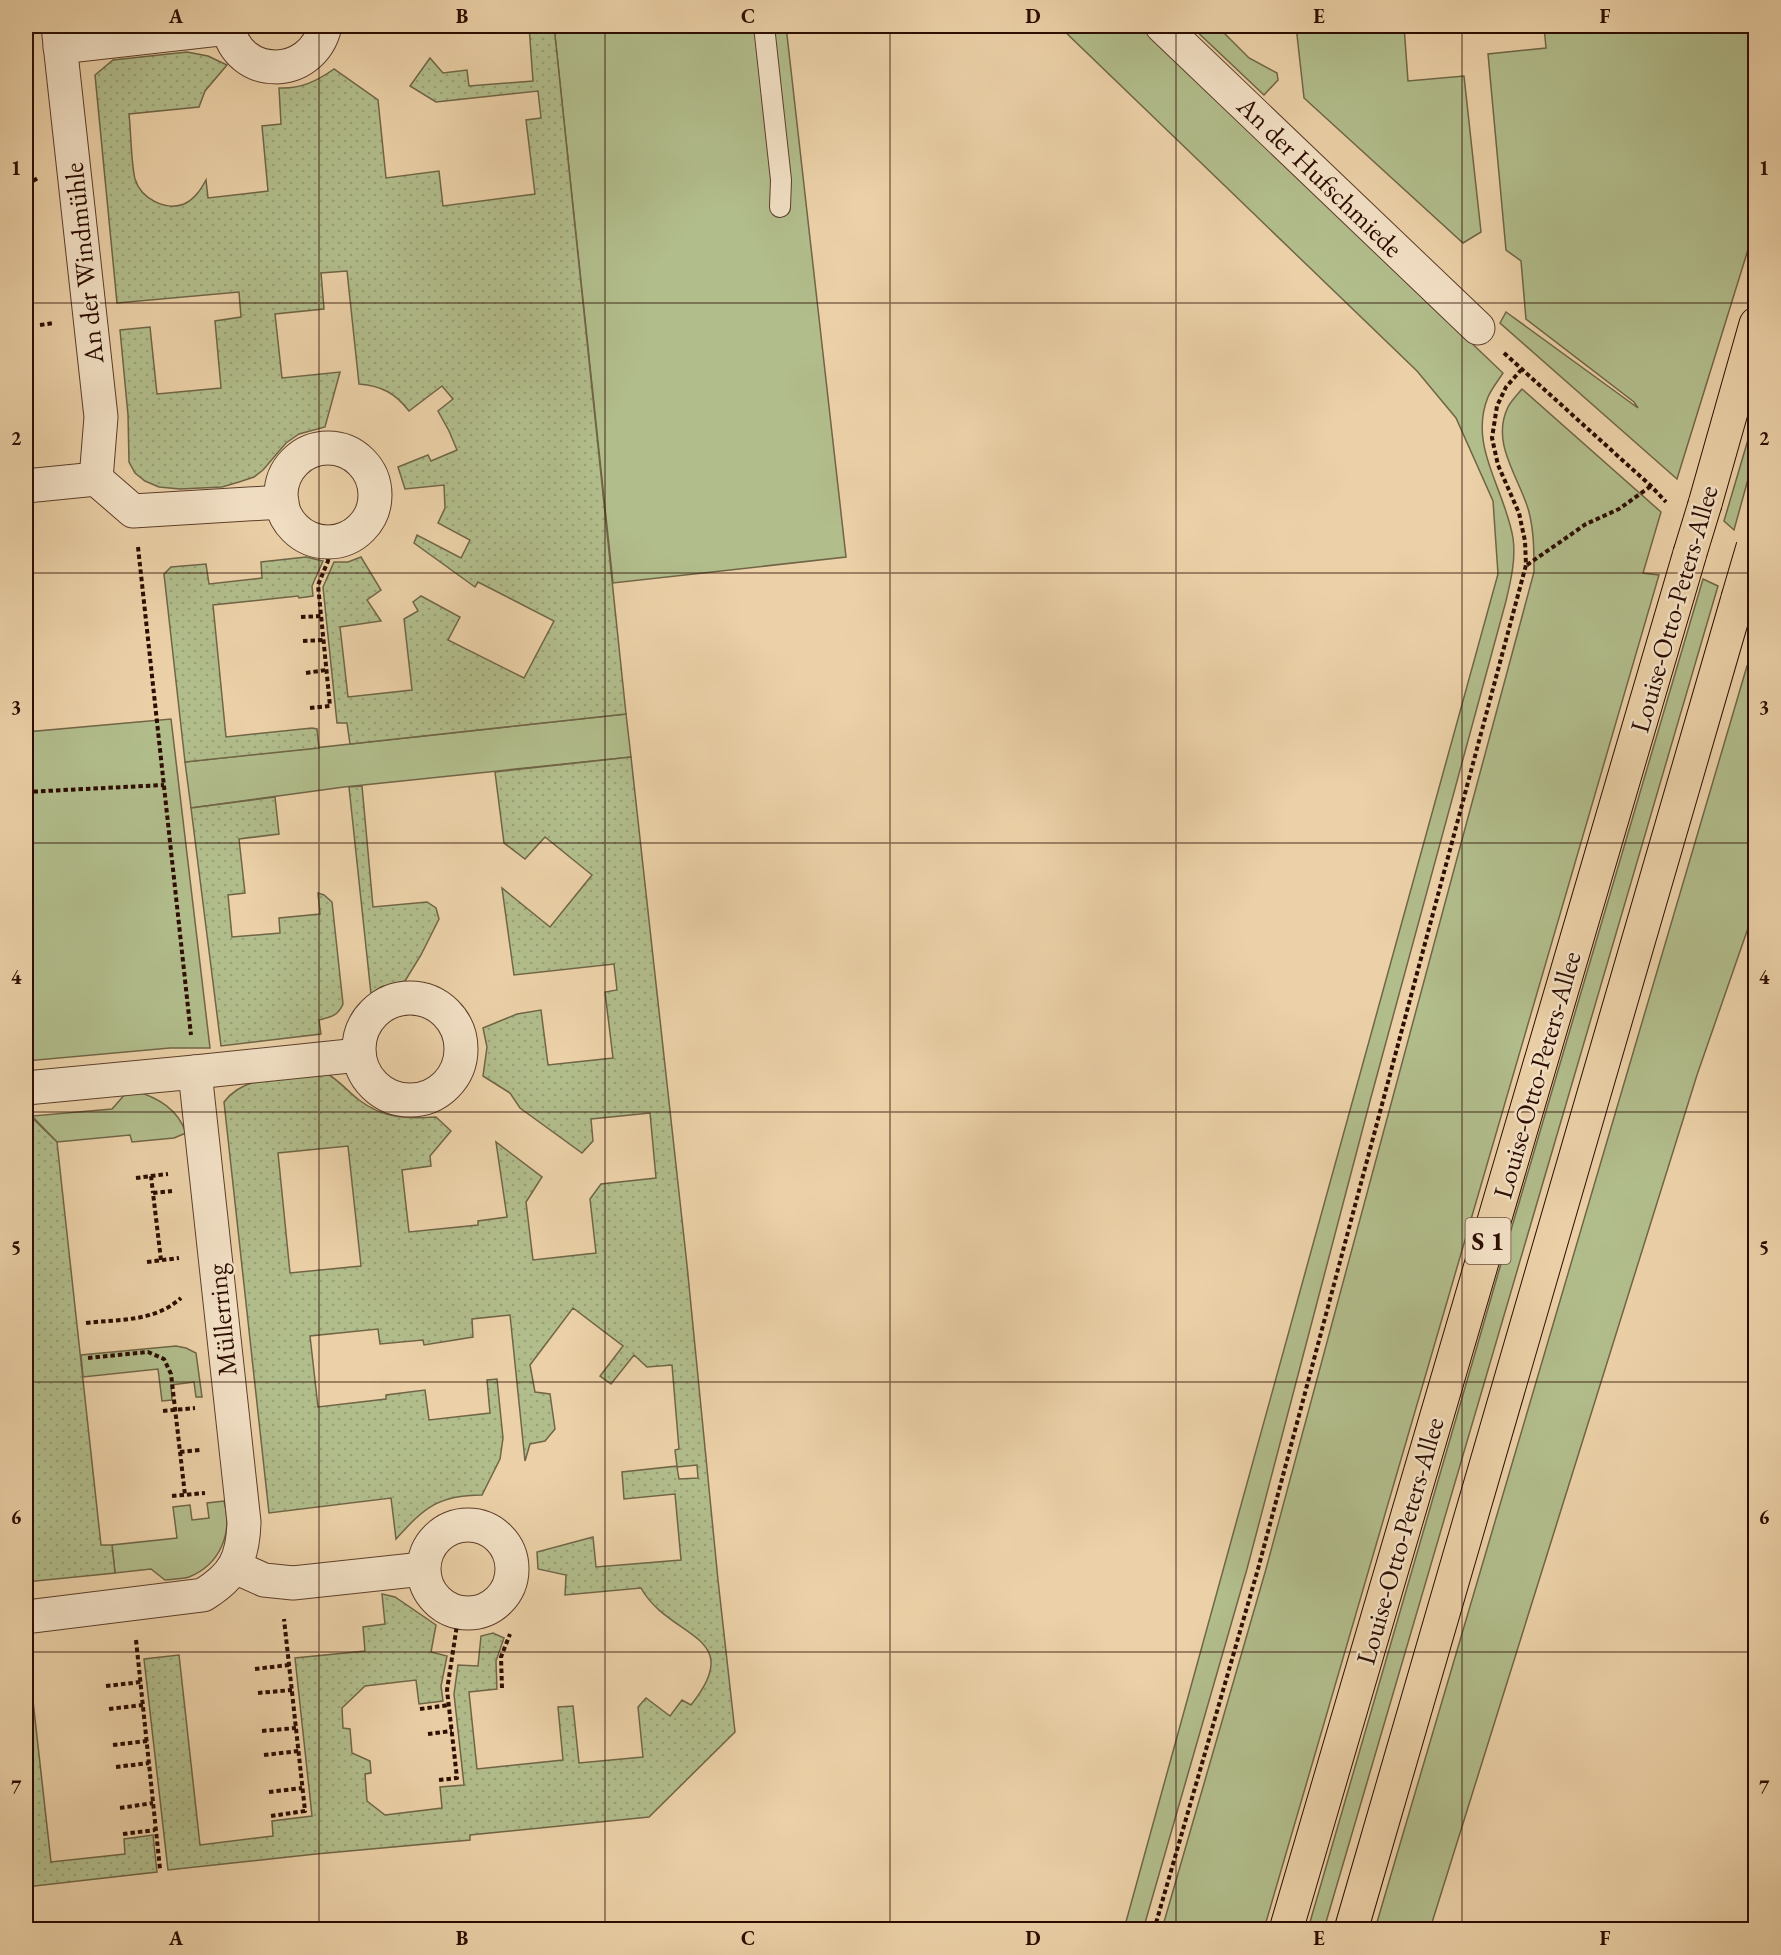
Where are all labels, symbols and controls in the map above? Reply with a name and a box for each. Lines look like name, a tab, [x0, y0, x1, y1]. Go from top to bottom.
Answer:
text: A	[168, 3, 184, 29]
text: B	[456, 3, 468, 29]
text: C	[741, 3, 755, 29]
text: D	[1025, 3, 1041, 29]
text: E	[1313, 3, 1325, 29]
text: F	[1600, 3, 1611, 29]
street label: An der Hufschmiede	[1229, 88, 1411, 265]
text: 1	[11, 155, 21, 181]
text: 1	[1759, 155, 1769, 181]
street label: An der Windmühle	[56, 161, 112, 366]
text: 2	[11, 425, 22, 451]
text: 2	[1759, 425, 1770, 451]
street label: Louise-Otto-Peters-Allee	[1621, 481, 1726, 737]
text: 3	[11, 694, 21, 720]
text: 3	[1759, 694, 1769, 720]
street label: Louise-Otto-Peters-Allee	[1484, 947, 1589, 1203]
text: 4	[11, 964, 22, 990]
text: 4	[1759, 964, 1770, 990]
road number: S 1	[1466, 1218, 1510, 1264]
text: 5	[11, 1234, 21, 1260]
text: 5	[1759, 1234, 1769, 1260]
street label: Müllerring	[198, 1262, 245, 1378]
street label: Louise-Otto-Peters-Allee	[1347, 1413, 1452, 1669]
text: 6	[11, 1504, 22, 1530]
text: 6	[1759, 1504, 1770, 1530]
text: 7	[11, 1774, 22, 1800]
text: 7	[1759, 1774, 1770, 1800]
text: A	[168, 1925, 184, 1951]
text: B	[456, 1925, 468, 1951]
text: C	[741, 1925, 755, 1951]
text: D	[1025, 1925, 1041, 1951]
text: E	[1313, 1925, 1325, 1951]
text: F	[1600, 1925, 1611, 1951]

